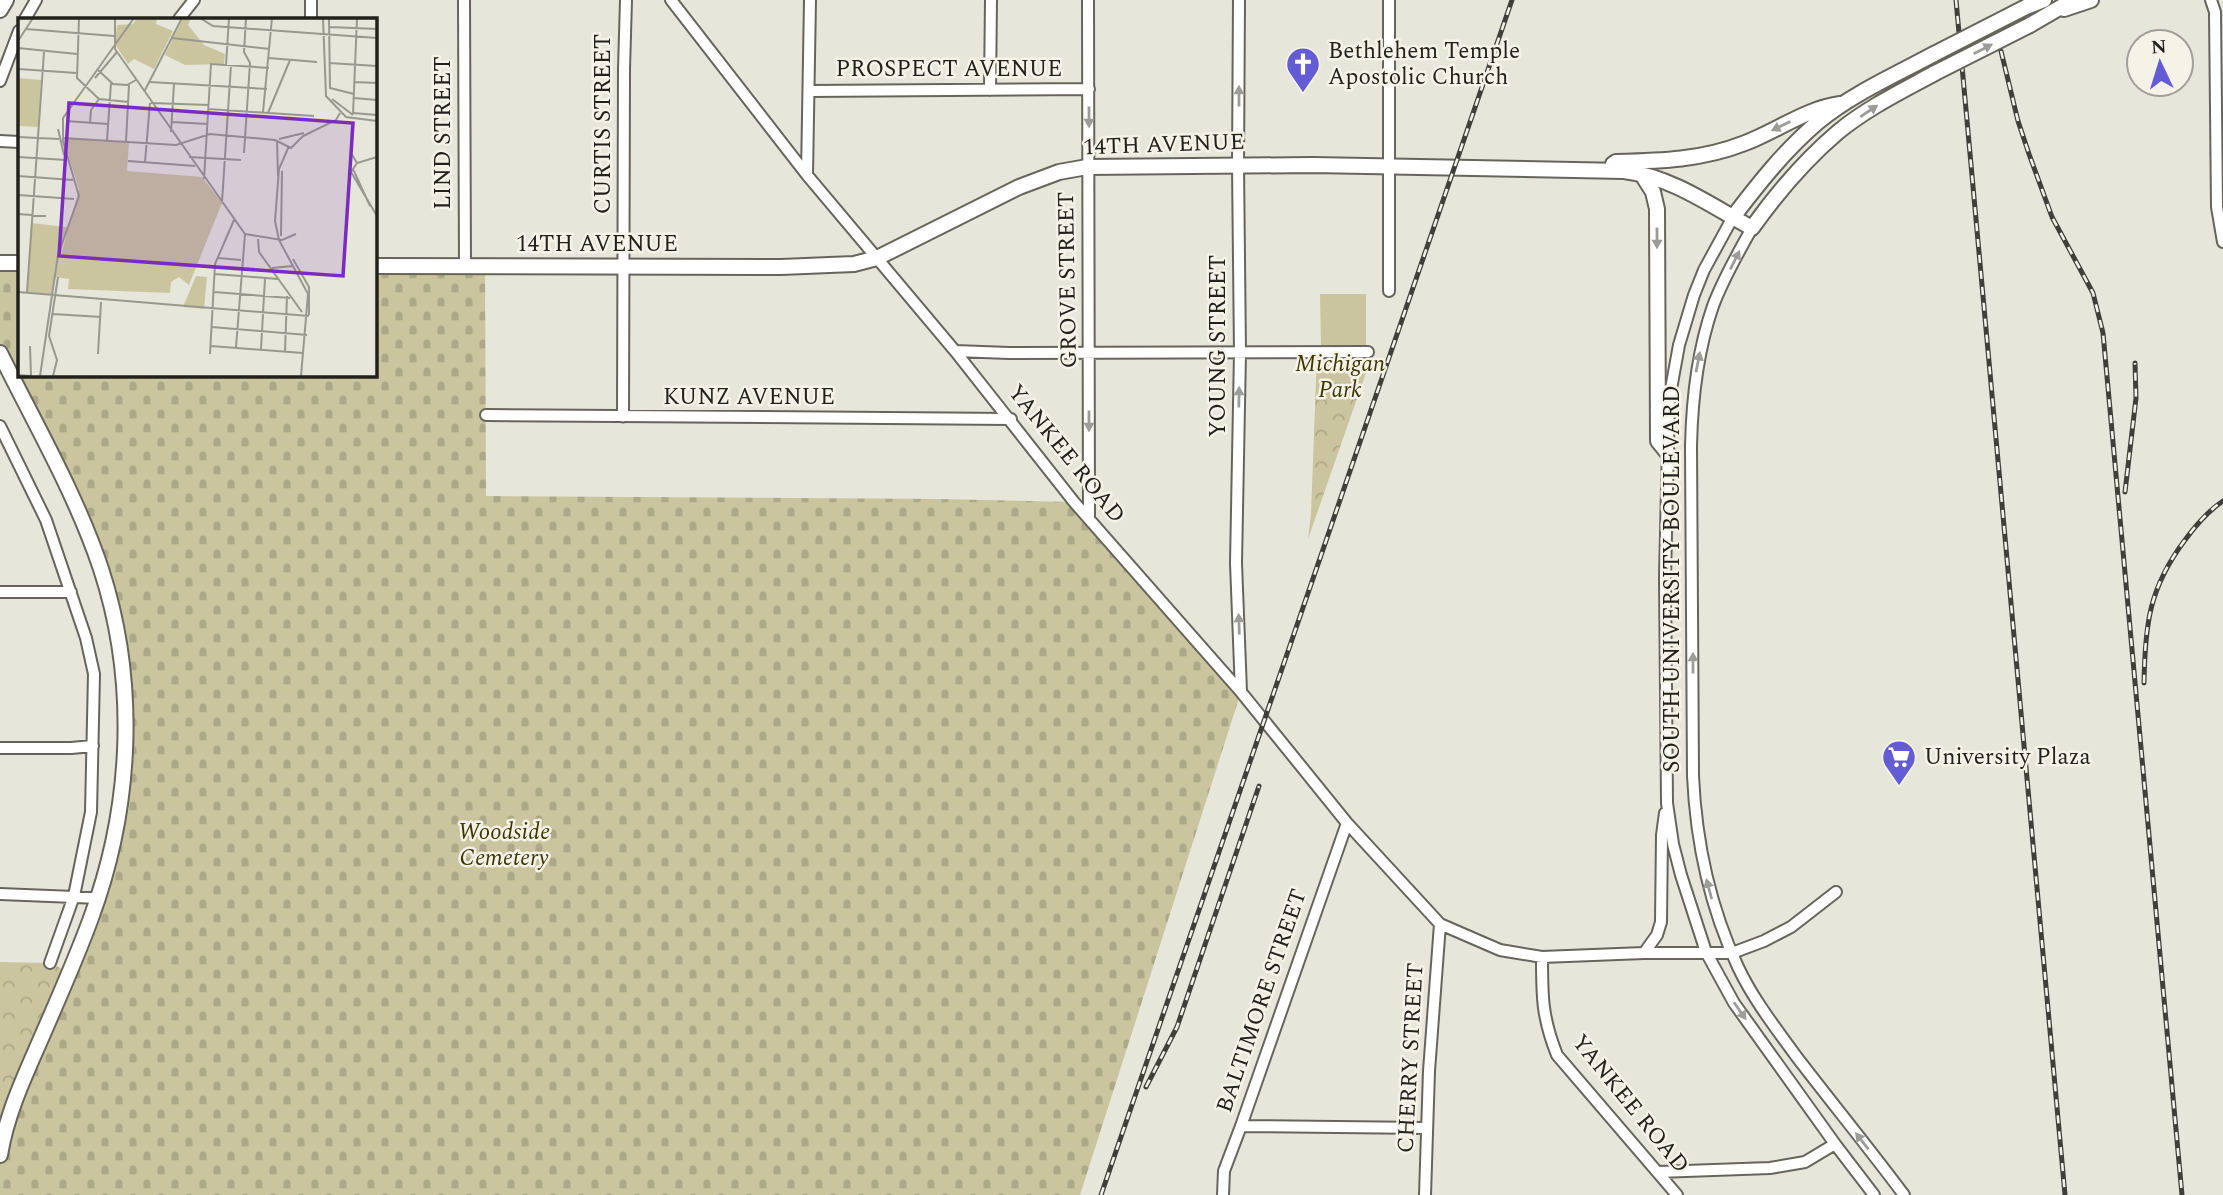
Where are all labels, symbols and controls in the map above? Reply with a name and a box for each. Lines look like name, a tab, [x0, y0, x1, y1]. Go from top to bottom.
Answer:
inset map	[18, 18, 376, 376]
north arrow	[2125, 28, 2195, 98]
text: N	[2150, 33, 2168, 63]
street label: CURTIS STREET	[586, 34, 621, 214]
place label: Bethlehem Temple Apostolic Church	[1328, 34, 1520, 95]
one-way arrow	[1973, 44, 1993, 56]
church icon: Bethlehem Temple Apostolic Church	[1284, 45, 1322, 94]
street label: PROSPECT AVENUE	[836, 52, 1062, 87]
street label: LIND STREET	[426, 56, 461, 210]
one-way arrow	[1233, 84, 1245, 106]
one-way arrow	[1859, 105, 1879, 118]
one-way arrow	[1083, 106, 1095, 128]
one-way arrow	[1771, 120, 1791, 132]
street label: 14TH AVENUE	[1083, 125, 1245, 165]
street label: GROVE STREET	[1049, 191, 1087, 369]
street label: 14TH AVENUE	[516, 227, 678, 262]
one-way arrow	[1651, 227, 1663, 249]
one-way arrow	[1728, 249, 1740, 269]
street label: YOUNG STREET	[1201, 255, 1236, 437]
park label: Michigan Park	[1295, 347, 1385, 408]
one-way arrow	[1693, 351, 1704, 373]
street label: YANKEE ROAD	[999, 377, 1133, 531]
street label: KUNZ AVENUE	[663, 380, 835, 415]
one-way arrow	[1234, 385, 1245, 407]
street label: SOUTH UNIVERSITY BOULEVARD	[1655, 385, 1690, 773]
one-way arrow	[1084, 410, 1095, 432]
one-way arrow	[1233, 613, 1244, 635]
one-way arrow	[1687, 652, 1699, 674]
supermarket icon: University Plaza	[1880, 738, 1918, 787]
place label: University Plaza	[1924, 740, 2091, 775]
park label: Woodside Cemetery	[458, 815, 550, 876]
one-way arrow	[1704, 878, 1714, 899]
street label: BALTIMORE STREET	[1207, 884, 1317, 1118]
street label: CHERRY STREET	[1389, 962, 1433, 1154]
one-way arrow	[1733, 1002, 1747, 1020]
street label: YANKEE ROAD	[1563, 1027, 1697, 1181]
one-way arrow	[1855, 1132, 1870, 1150]

